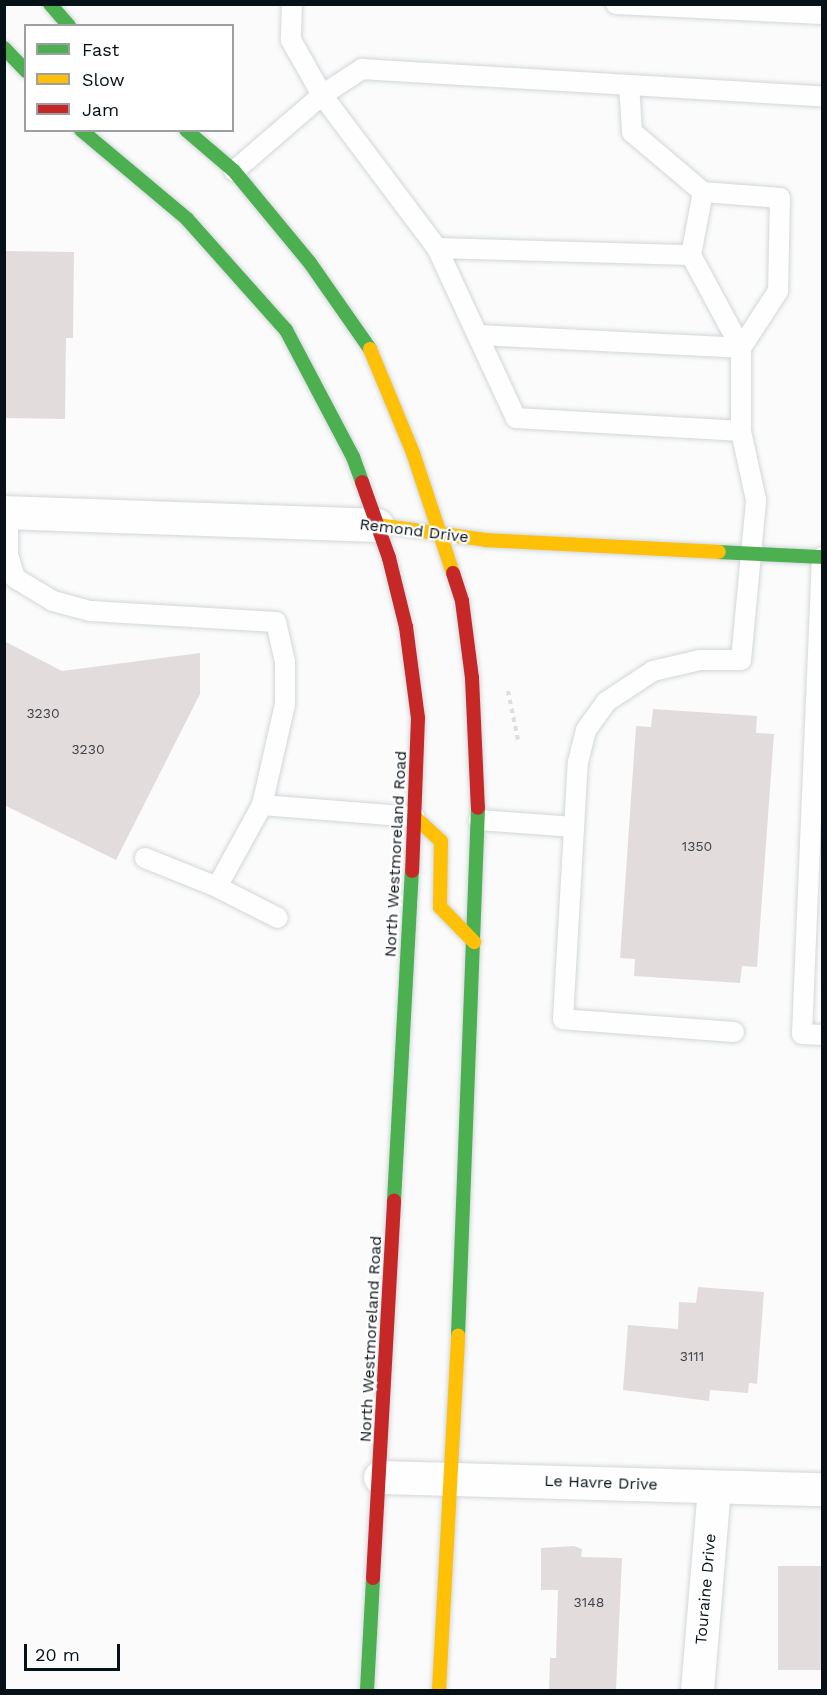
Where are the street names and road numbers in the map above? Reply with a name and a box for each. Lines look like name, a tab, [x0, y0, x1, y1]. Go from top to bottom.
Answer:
street label: Remond Drive	[358, 515, 470, 547]
street label: North Westmoreland Road	[381, 750, 411, 958]
street label: North Westmoreland Road	[356, 1235, 386, 1443]
street label: Le Havre Drive	[544, 1471, 658, 1495]
street label: Touraine Drive	[692, 1533, 720, 1645]

